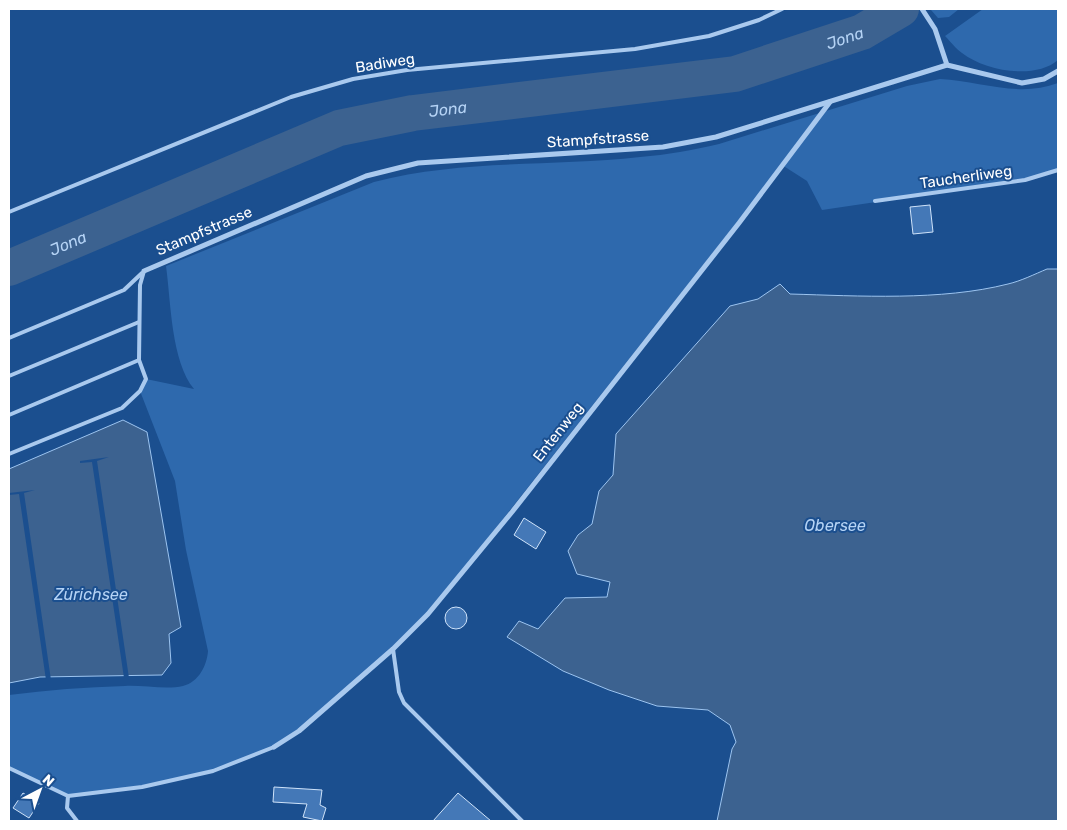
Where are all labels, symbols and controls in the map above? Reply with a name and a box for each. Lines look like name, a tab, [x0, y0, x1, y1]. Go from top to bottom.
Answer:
water label: Jona	[824, 23, 866, 53]
street label: Badiweg	[354, 49, 416, 77]
water label: Jona	[428, 97, 468, 121]
street label: Stampfstrasse	[546, 126, 650, 152]
street label: Taucherliweg	[919, 162, 1013, 192]
street label: Stampfstrasse	[153, 203, 255, 259]
water label: Jona	[47, 227, 89, 259]
street label: Entenweg	[529, 399, 587, 465]
water label: Obersee	[804, 516, 866, 535]
water label: Zürichsee	[53, 585, 128, 604]
north arrow	[15, 765, 65, 815]
text: N	[39, 771, 58, 790]

